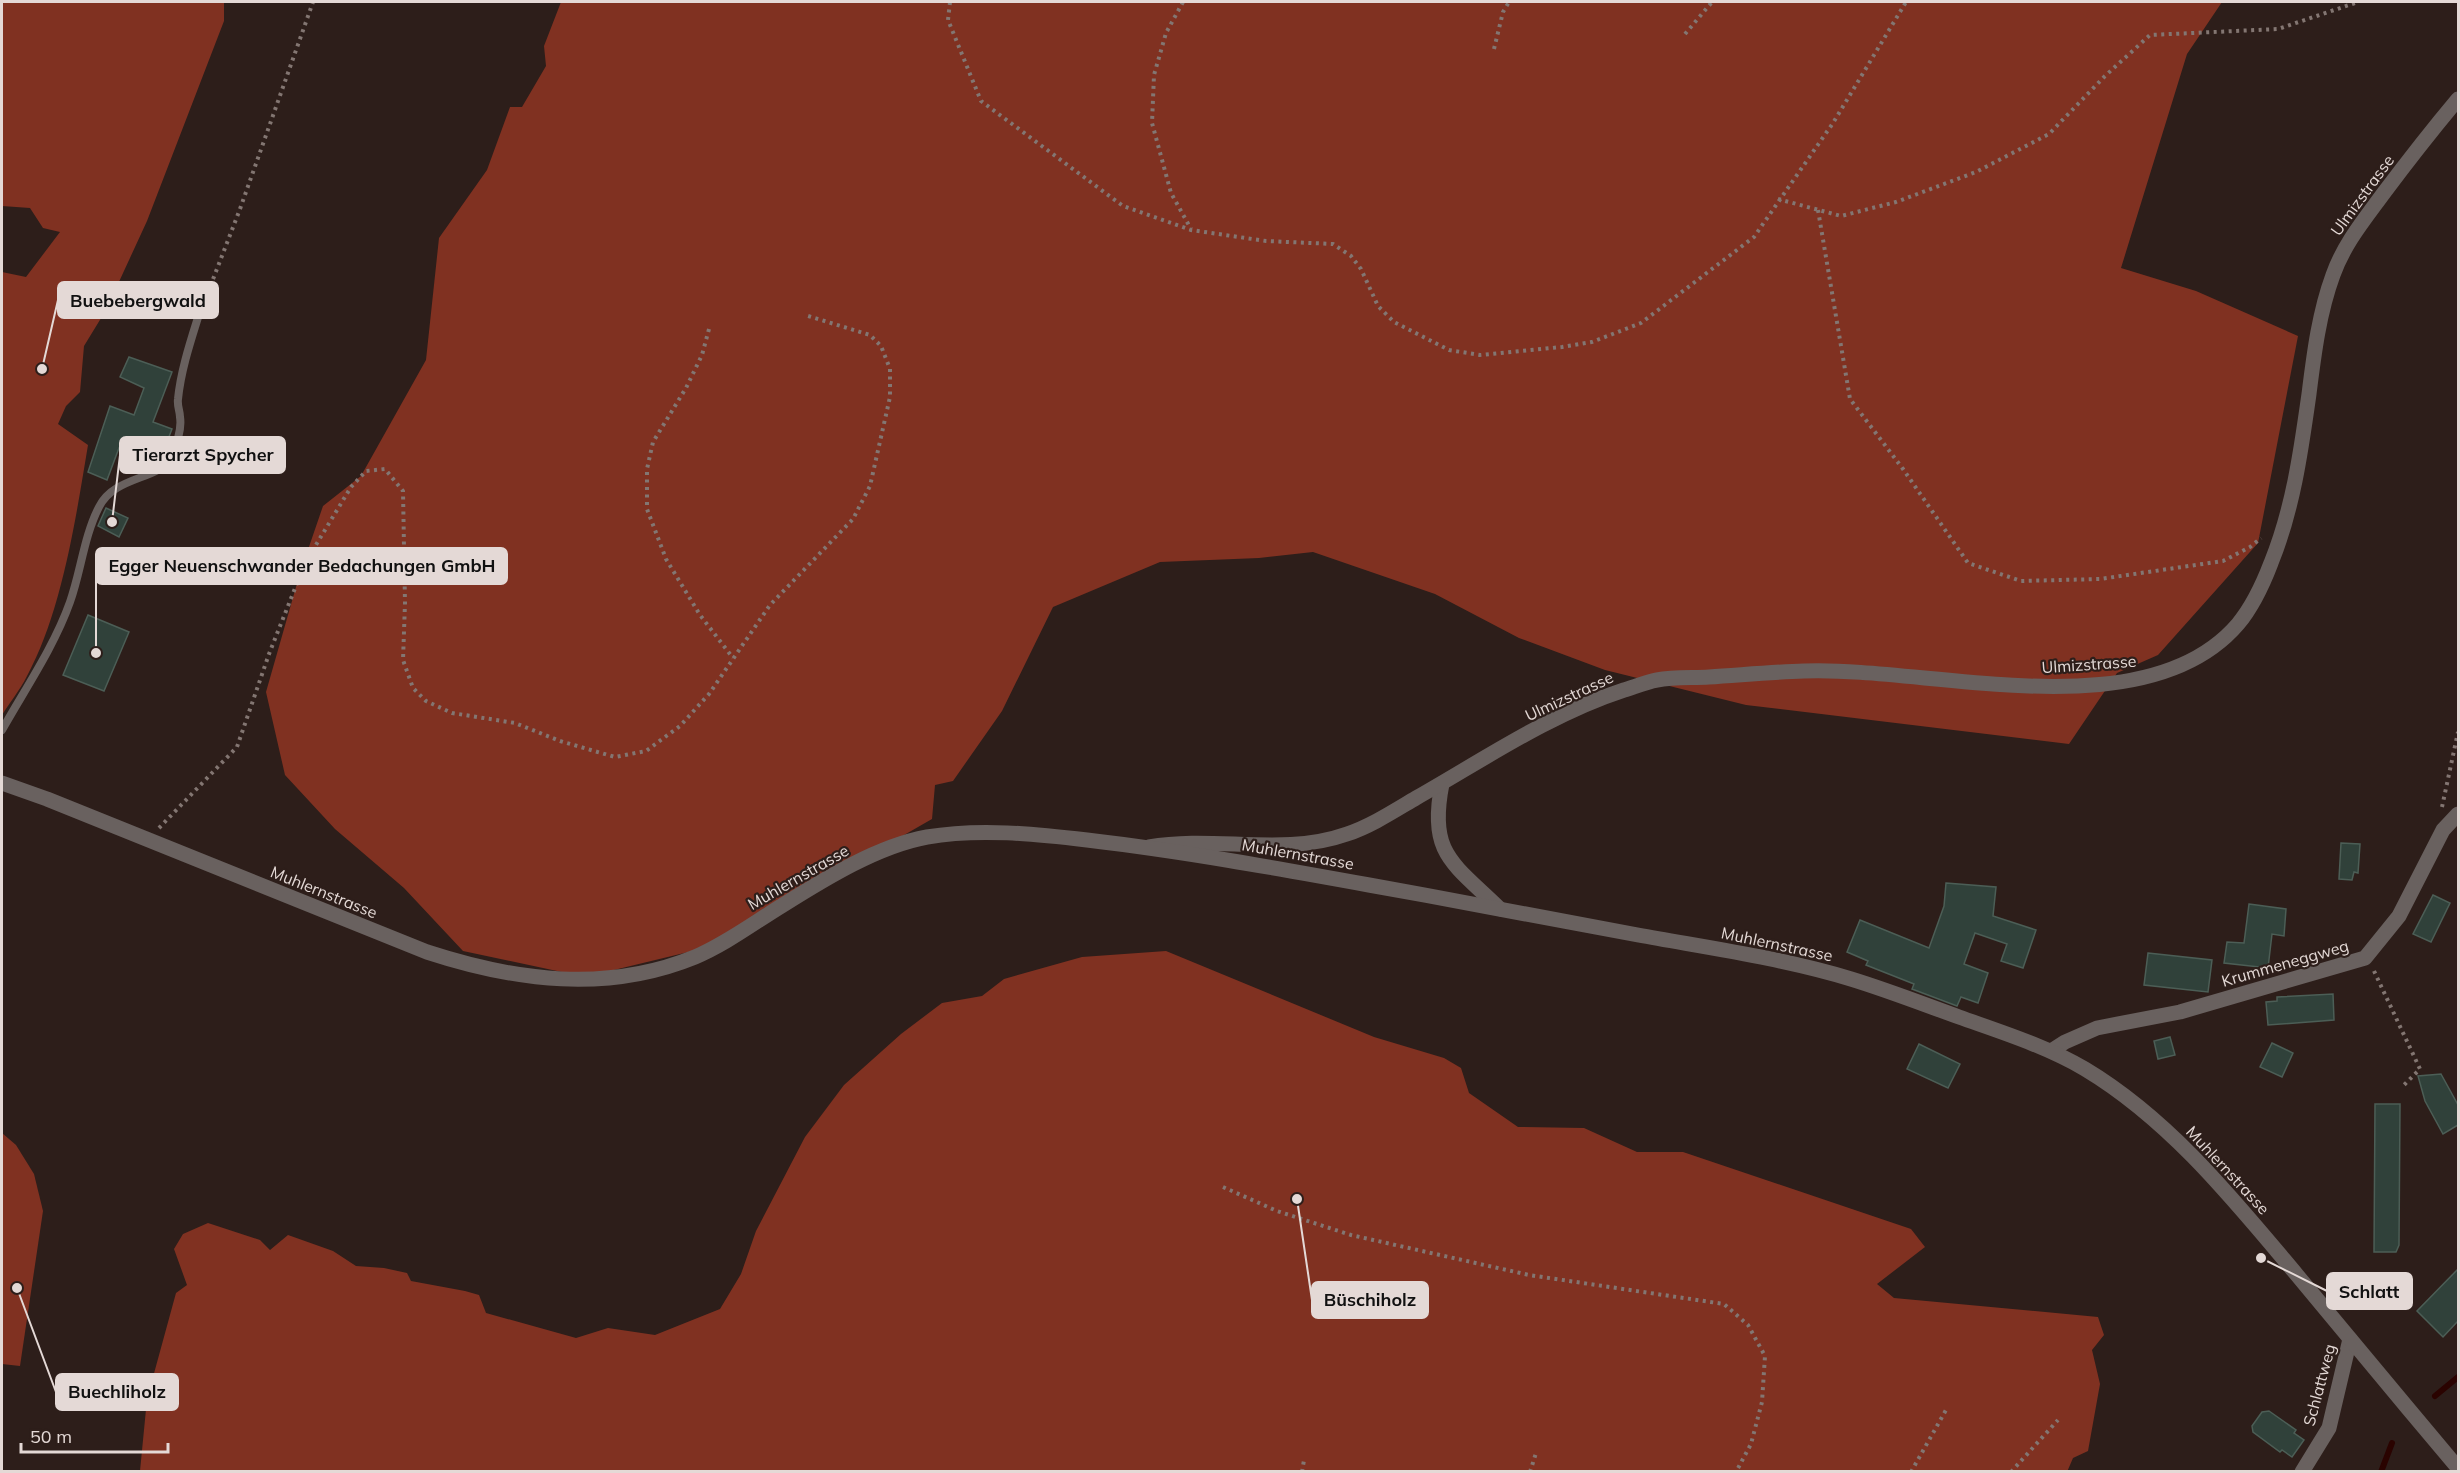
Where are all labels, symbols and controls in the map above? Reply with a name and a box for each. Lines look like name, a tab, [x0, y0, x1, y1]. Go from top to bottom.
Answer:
street label: Ulmizstrasse	[2326, 151, 2398, 239]
callout: Buebebergwald	[58, 282, 218, 318]
text: Buebebergwald	[70, 289, 206, 312]
callout: Tierarzt Spycher	[120, 437, 285, 473]
text: Tierarzt Spycher	[132, 443, 275, 466]
callout: Egger Neuenschwander Bedachungen GmbH	[96, 548, 507, 584]
text: Egger Neuenschwander Bedachungen GmbH	[109, 554, 495, 577]
street label: Ulmizstrasse	[2041, 651, 2137, 677]
street label: Ulmizstrasse	[1522, 667, 1616, 725]
street label: Muhlernstrasse	[1240, 834, 1356, 874]
street label: Muhlernstrasse	[744, 840, 852, 914]
street label: Muhlernstrasse	[268, 861, 380, 923]
street label: Muhlernstrasse	[1719, 922, 1835, 966]
street label: Krummeneggweg	[2219, 935, 2351, 991]
street label: Muhlernstrasse	[2182, 1122, 2274, 1218]
callout: Schlatt	[2327, 1273, 2412, 1309]
text: Schlatt	[2339, 1280, 2399, 1303]
callout: Büschiholz	[1312, 1282, 1428, 1318]
text: Büschiholz	[1324, 1288, 1416, 1311]
street label: Schlattweg	[2298, 1342, 2340, 1428]
callout: Buechliholz	[56, 1374, 178, 1410]
text: Buechliholz	[68, 1380, 166, 1403]
scale bar	[21, 1416, 168, 1454]
text: 50 m	[30, 1425, 72, 1448]

